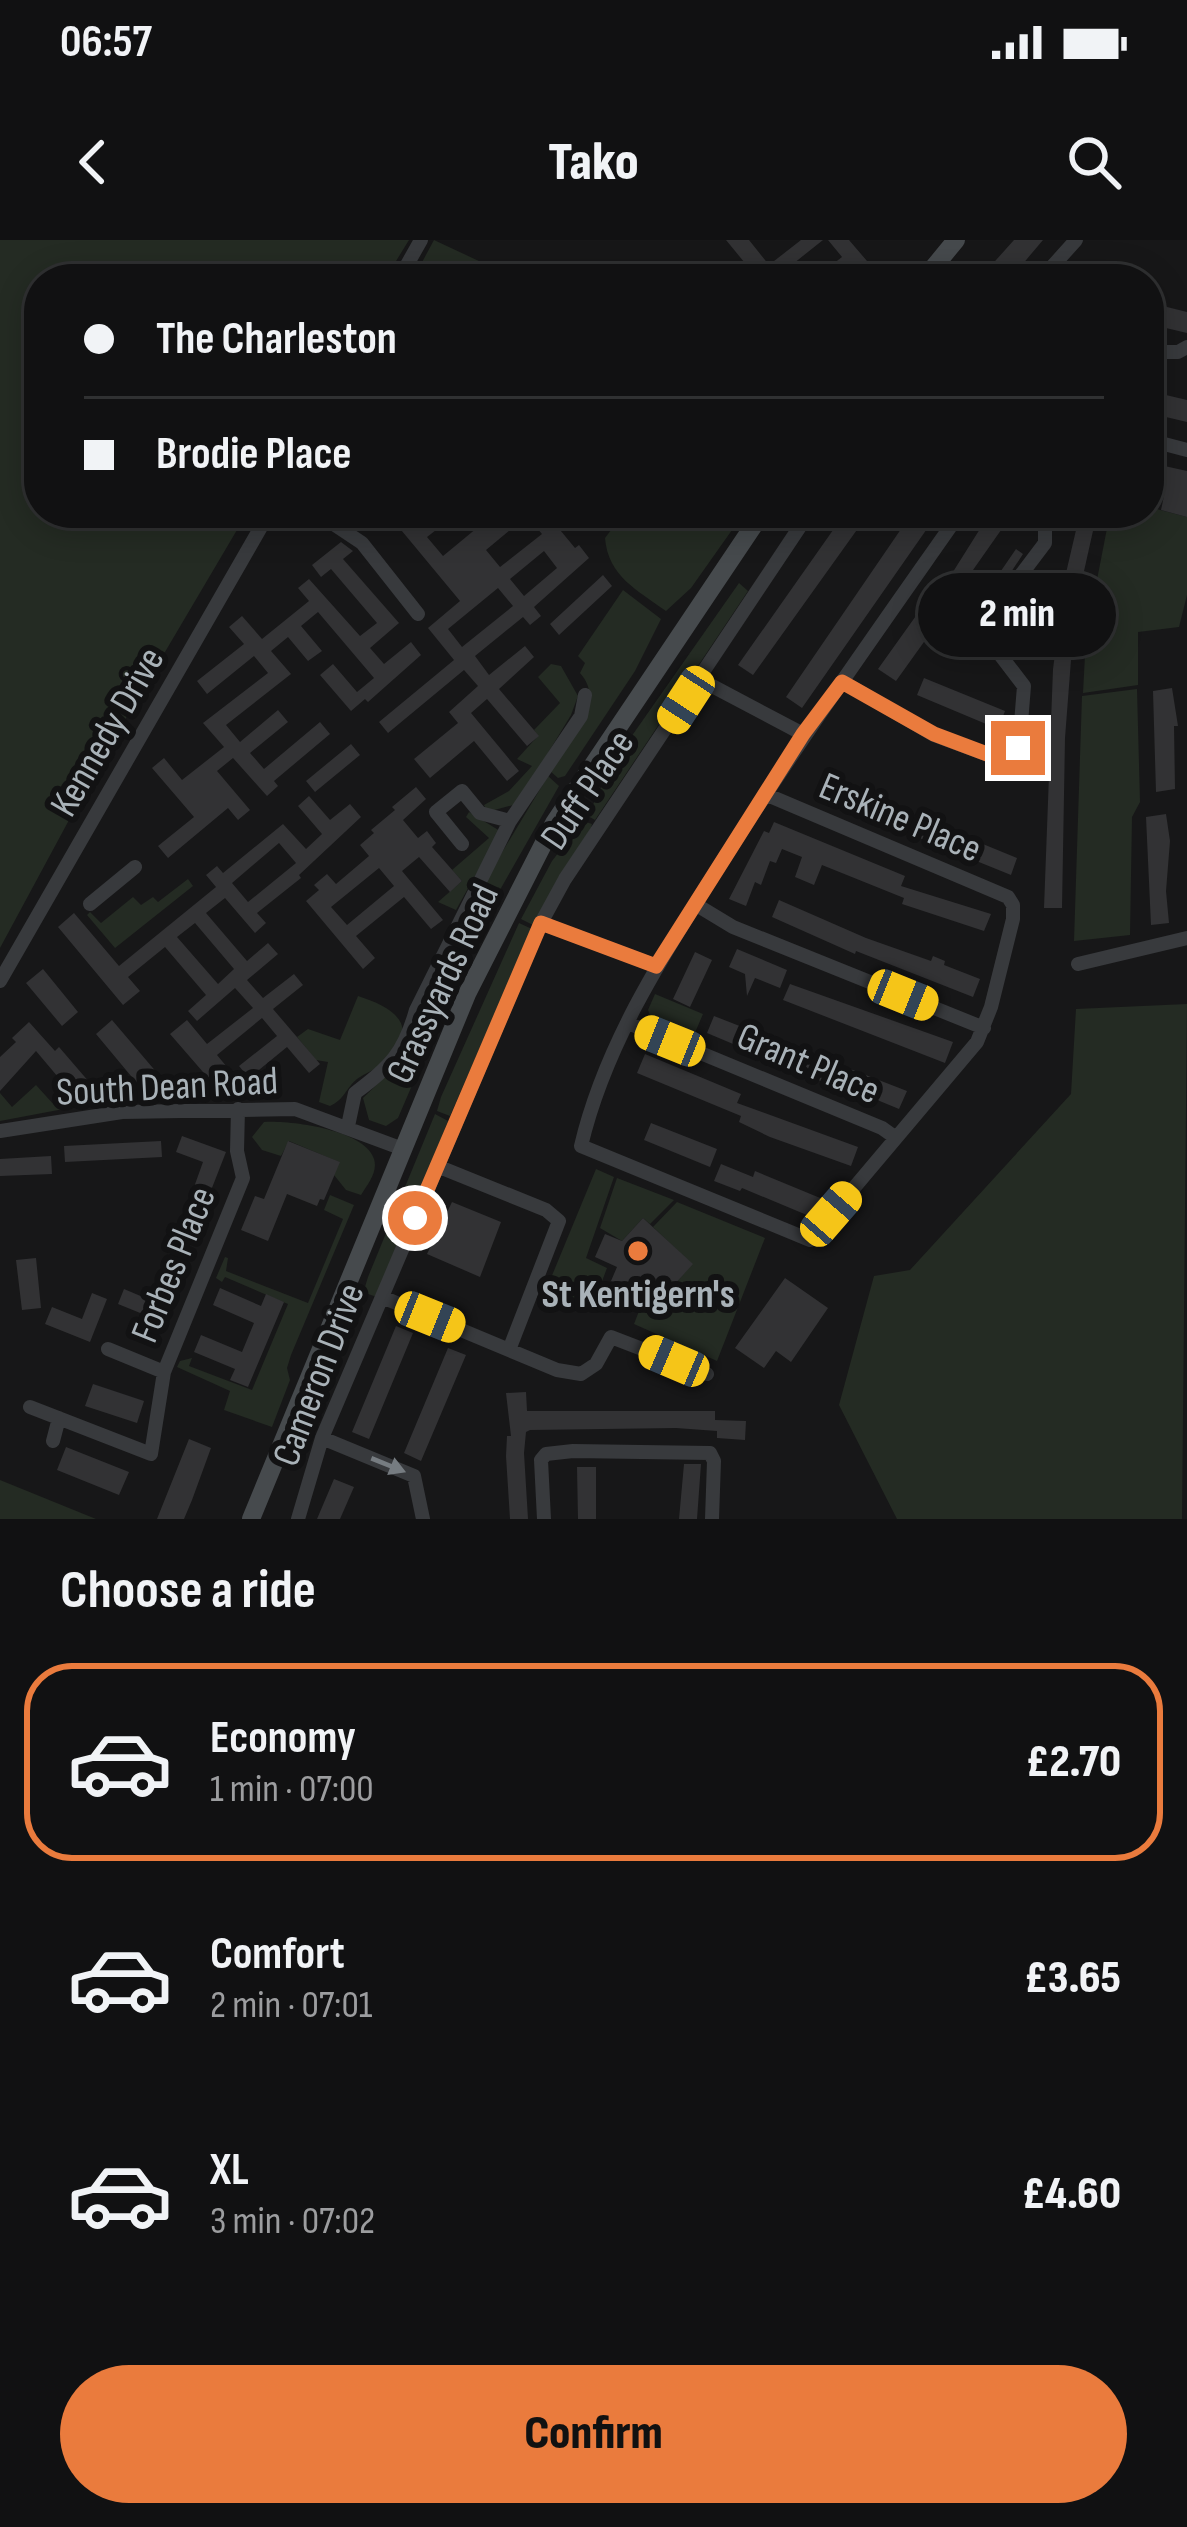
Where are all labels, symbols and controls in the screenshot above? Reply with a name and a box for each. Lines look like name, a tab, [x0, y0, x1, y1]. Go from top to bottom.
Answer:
text: 06:57	[60, 15, 152, 70]
icon: back	[60, 129, 126, 195]
icon: search	[1061, 129, 1127, 195]
text: Tako	[548, 130, 639, 195]
text: The Charleston	[156, 312, 397, 367]
text: Brodie Place	[156, 427, 352, 482]
callout: 2 min	[919, 574, 1117, 658]
text: 2 min	[979, 591, 1055, 638]
street label: Kennedy Drive	[41, 639, 175, 825]
car	[651, 660, 721, 740]
route end	[991, 721, 1045, 775]
street label: Duff Place	[531, 722, 645, 859]
street label: Erskine Place	[812, 763, 988, 873]
street label: Grassyards Road	[377, 877, 510, 1091]
car	[863, 965, 943, 1025]
car	[630, 1011, 710, 1071]
street label: Grant Place	[730, 1013, 886, 1115]
street label: South Dean Road	[55, 1058, 279, 1117]
car	[794, 1175, 868, 1253]
street label: Forbes Place	[122, 1180, 227, 1350]
route start	[388, 1191, 442, 1245]
marker: St Kentigern's	[625, 1238, 651, 1264]
place label: St Kentigern's	[541, 1272, 735, 1319]
street label: Cameron Drive	[263, 1277, 376, 1473]
car	[390, 1287, 470, 1347]
car	[634, 1330, 714, 1392]
one-way arrow	[371, 1456, 407, 1475]
text: Choose a ride	[60, 1558, 316, 1623]
icon: car	[66, 1708, 174, 1816]
text: Economy	[210, 1711, 356, 1766]
text: £2.70	[1026, 1735, 1121, 1790]
text: 1 min · 07:00	[210, 1766, 374, 1813]
icon: car	[66, 1924, 174, 2032]
text: Comfort	[210, 1927, 345, 1982]
text: £3.65	[1024, 1951, 1121, 2006]
text: 2 min · 07:01	[210, 1982, 372, 2029]
icon: car	[66, 2140, 174, 2248]
text: XL	[210, 2143, 249, 2198]
text: £4.60	[1022, 2167, 1121, 2222]
text: 3 min · 07:02	[210, 2198, 375, 2245]
button: Confirm	[60, 2365, 1127, 2503]

